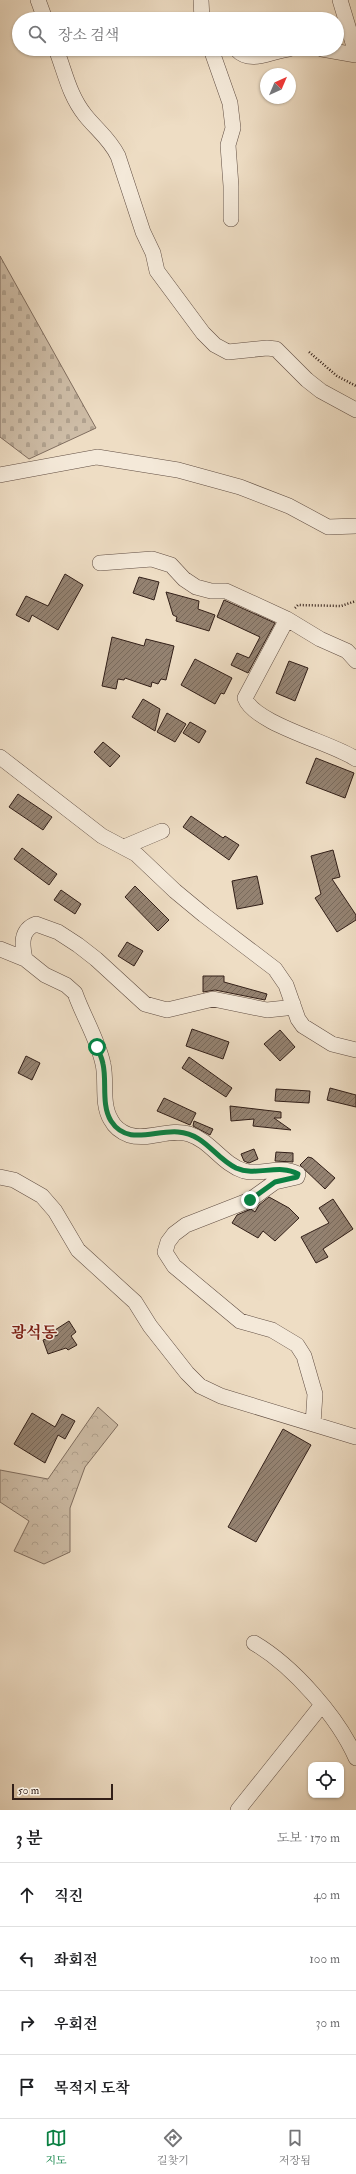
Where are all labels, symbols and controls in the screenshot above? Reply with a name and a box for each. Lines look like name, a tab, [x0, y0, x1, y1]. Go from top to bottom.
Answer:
search box	[12, 12, 344, 56]
icon: search	[26, 23, 48, 45]
text: 장소 검색	[58, 26, 119, 45]
north arrow	[260, 68, 296, 104]
route start	[88, 1038, 106, 1056]
route end	[241, 1191, 259, 1209]
district label: 광석동	[11, 1323, 58, 1343]
map controls	[308, 1762, 344, 1798]
button: locate	[308, 1762, 344, 1798]
scale bar	[12, 1782, 113, 1801]
text: 50 m	[18, 1784, 39, 1797]
text: 3 분	[16, 1828, 43, 1849]
text: 도보 · 170 m	[277, 1830, 340, 1846]
icon: ahead	[16, 1884, 38, 1906]
text: 직진	[54, 1887, 83, 1906]
text: 40 m	[314, 1887, 340, 1903]
icon: left	[16, 1948, 38, 1970]
text: 좌회전	[54, 1951, 97, 1970]
text: 100 m	[309, 1951, 340, 1967]
icon: right	[16, 2012, 38, 2034]
text: 우회전	[54, 2015, 97, 2034]
text: 30 m	[316, 2015, 340, 2031]
icon: arrive	[16, 2076, 38, 2098]
text: 목적지 도착	[54, 2079, 130, 2098]
tab: 지도	[45, 2127, 67, 2167]
tab: 길찾기	[157, 2127, 189, 2167]
tab: 저장됨	[279, 2127, 311, 2167]

